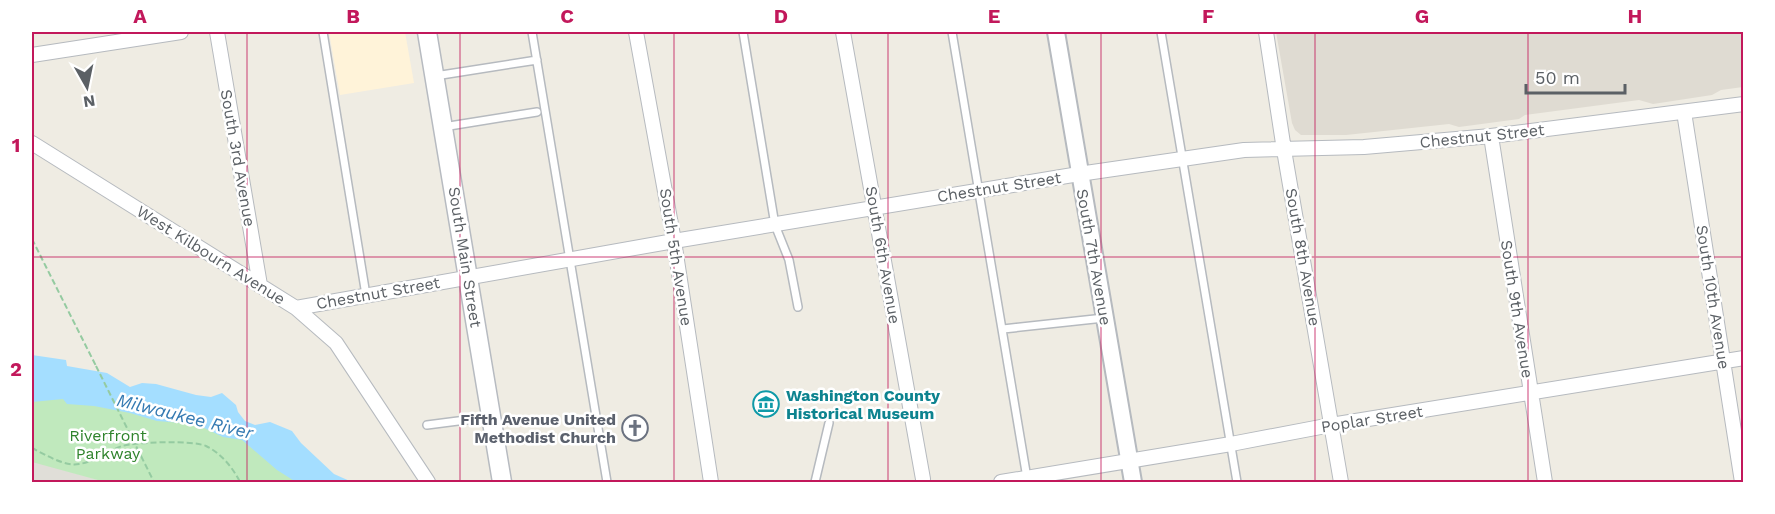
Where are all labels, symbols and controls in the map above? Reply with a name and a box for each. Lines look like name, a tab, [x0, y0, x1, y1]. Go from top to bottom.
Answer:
text: A	[133, 4, 147, 28]
text: B	[346, 4, 360, 28]
text: C	[560, 4, 574, 28]
text: D	[774, 4, 788, 28]
text: E	[988, 4, 1000, 28]
text: F	[1202, 4, 1214, 28]
text: G	[1415, 4, 1429, 28]
text: H	[1628, 4, 1642, 28]
north arrow	[57, 57, 117, 117]
scale bar	[1526, 57, 1625, 95]
text: 50 m	[1535, 67, 1580, 88]
street label: South 3rd Avenue	[217, 88, 259, 228]
text: N	[82, 91, 97, 112]
street label: Chestnut Street	[1419, 120, 1546, 152]
text: 1	[12, 133, 20, 157]
street label: Chestnut Street	[936, 168, 1063, 206]
street label: South Main Street	[444, 185, 486, 329]
street label: South 6th Avenue	[862, 185, 904, 325]
street label: South 5th Avenue	[656, 187, 696, 327]
street label: South 7th Avenue	[1073, 187, 1115, 327]
street label: South 8th Avenue	[1282, 187, 1324, 327]
street label: West Kilbourn Avenue	[133, 201, 289, 309]
street label: South 10th Avenue	[1692, 224, 1734, 370]
street label: South 9th Avenue	[1497, 239, 1537, 379]
street label: Chestnut Street	[315, 273, 442, 313]
text: 2	[10, 357, 22, 381]
place label: Washington County Historical Museum	[786, 386, 941, 423]
water label: Milwaukee River	[115, 389, 256, 443]
museum icon: Washington County Historical Museum	[751, 389, 781, 419]
street label: Poplar Street	[1320, 402, 1425, 436]
place label: Fifth Avenue United Methodist Church	[460, 410, 616, 447]
church icon: Fifth Avenue United Methodist Church	[620, 413, 650, 443]
park label: Riverfront Parkway	[69, 426, 147, 463]

